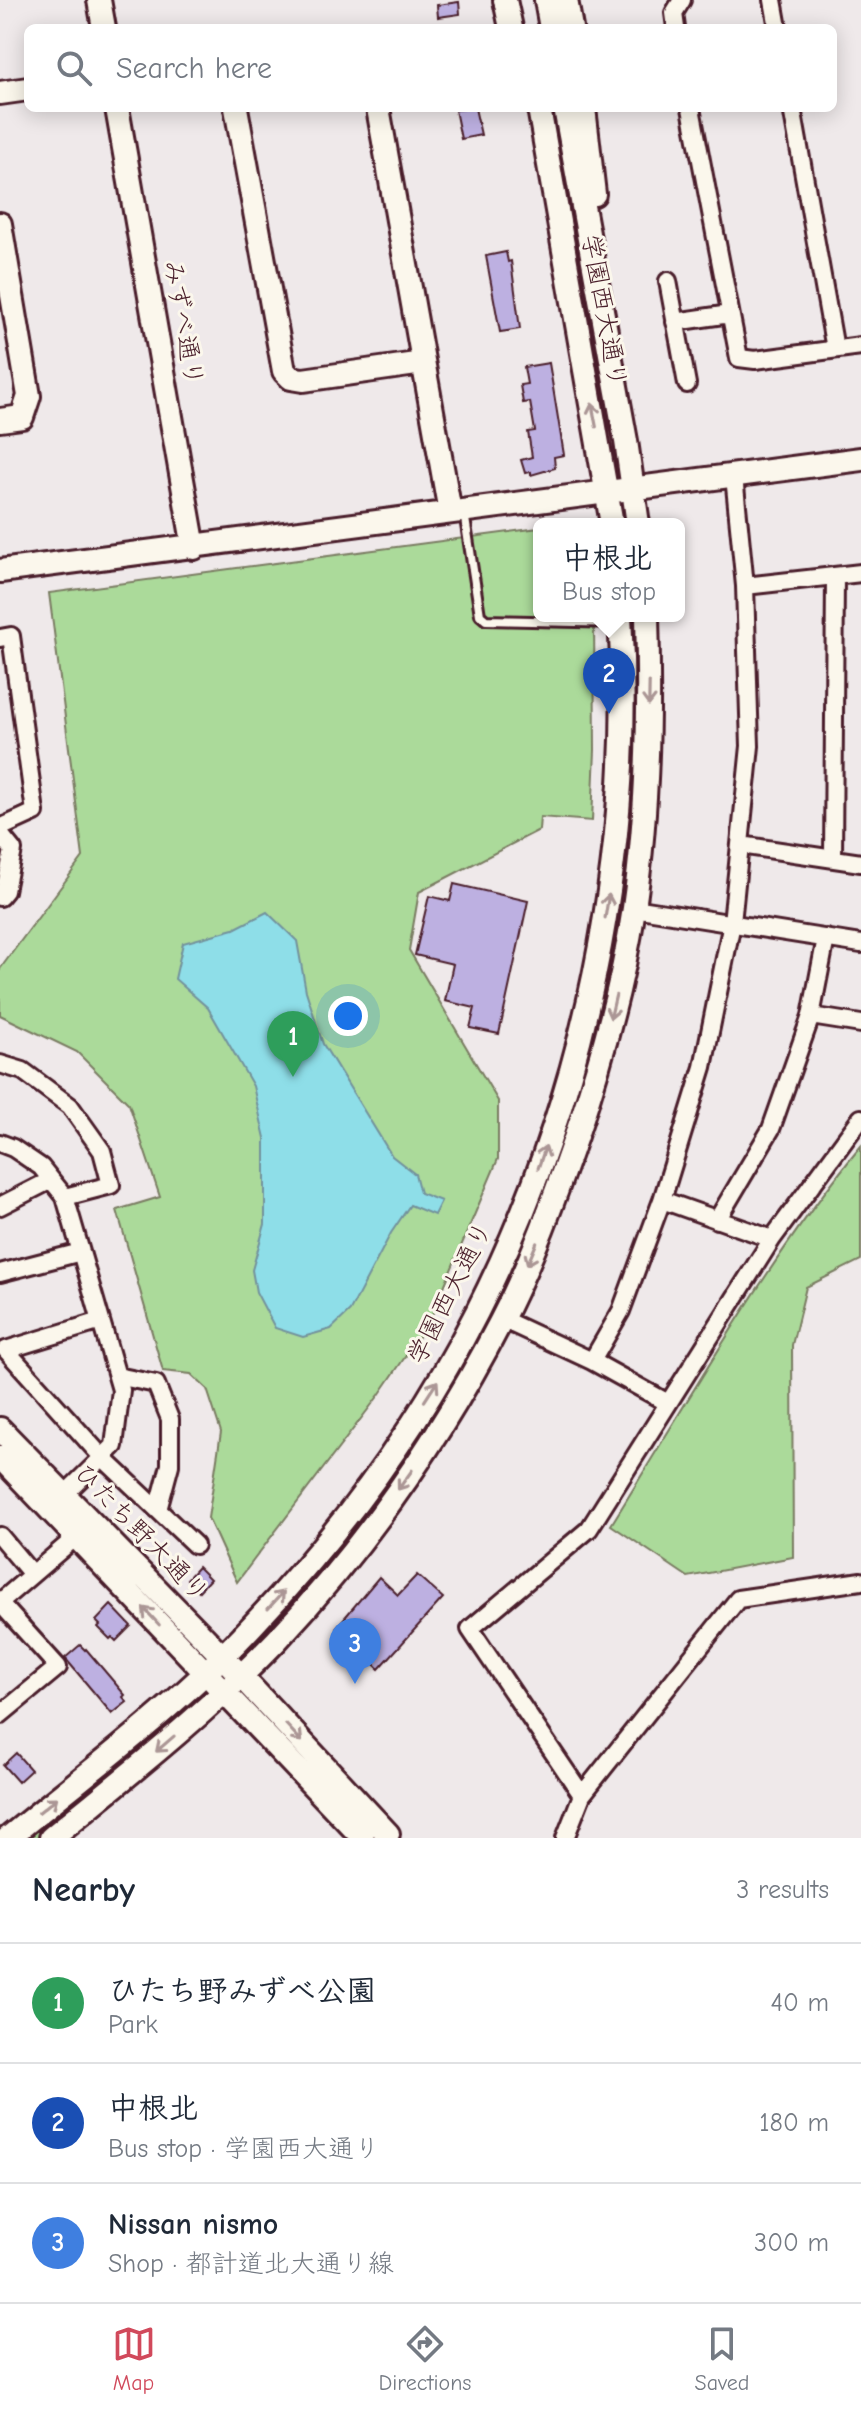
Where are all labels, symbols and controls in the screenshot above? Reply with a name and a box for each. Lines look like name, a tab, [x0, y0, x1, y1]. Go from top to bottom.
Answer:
search box	[24, 24, 837, 112]
icon: search	[52, 46, 96, 90]
text: Search here	[116, 51, 272, 86]
street label: 学園西大通り	[576, 232, 632, 390]
street label: みずべ通り	[157, 257, 209, 389]
one-way arrow	[585, 403, 600, 428]
popup	[533, 518, 685, 622]
text: 中根北	[562, 541, 652, 576]
text: Bus stop	[562, 577, 656, 607]
pin: 2	[583, 648, 635, 714]
one-way arrow	[641, 680, 657, 707]
one-way arrow	[600, 894, 615, 919]
one-way arrow	[605, 994, 620, 1020]
your location	[328, 996, 368, 1036]
pin: 1	[267, 1011, 319, 1077]
one-way arrow	[535, 1145, 550, 1170]
street label: 学園西大通り	[401, 1217, 499, 1369]
one-way arrow	[523, 1241, 538, 1265]
one-way arrow	[422, 1381, 439, 1403]
street label: ひたち野大通り	[67, 1457, 215, 1609]
one-way arrow	[396, 1468, 413, 1490]
one-way arrow	[267, 1591, 285, 1611]
one-way arrow	[142, 1607, 161, 1627]
pin: 3	[329, 1618, 381, 1684]
one-way arrow	[285, 1723, 304, 1743]
one-way arrow	[155, 1735, 175, 1753]
one-way arrow	[37, 1797, 58, 1814]
text: Nearby	[32, 1870, 135, 1910]
text: 3 results	[736, 1875, 829, 1905]
text: ひたち野みずべ公園	[108, 1974, 376, 2009]
text: 1	[53, 1988, 63, 2018]
text: 40 m	[770, 1988, 829, 2018]
text: Park	[108, 2010, 158, 2040]
text: 中根北	[108, 2091, 198, 2126]
text: 2	[52, 2108, 64, 2138]
text: 180 m	[759, 2108, 829, 2138]
text: Bus stop · 学園西大通り	[108, 2134, 380, 2164]
text: Nissan nismo	[108, 2207, 278, 2242]
text: 3	[52, 2228, 64, 2258]
text: 300 m	[754, 2228, 829, 2258]
text: Shop · 都計道北大通り線	[108, 2249, 394, 2279]
tab: Map	[112, 2322, 156, 2396]
tab: Directions	[379, 2322, 472, 2396]
tab: Saved	[695, 2322, 749, 2396]

